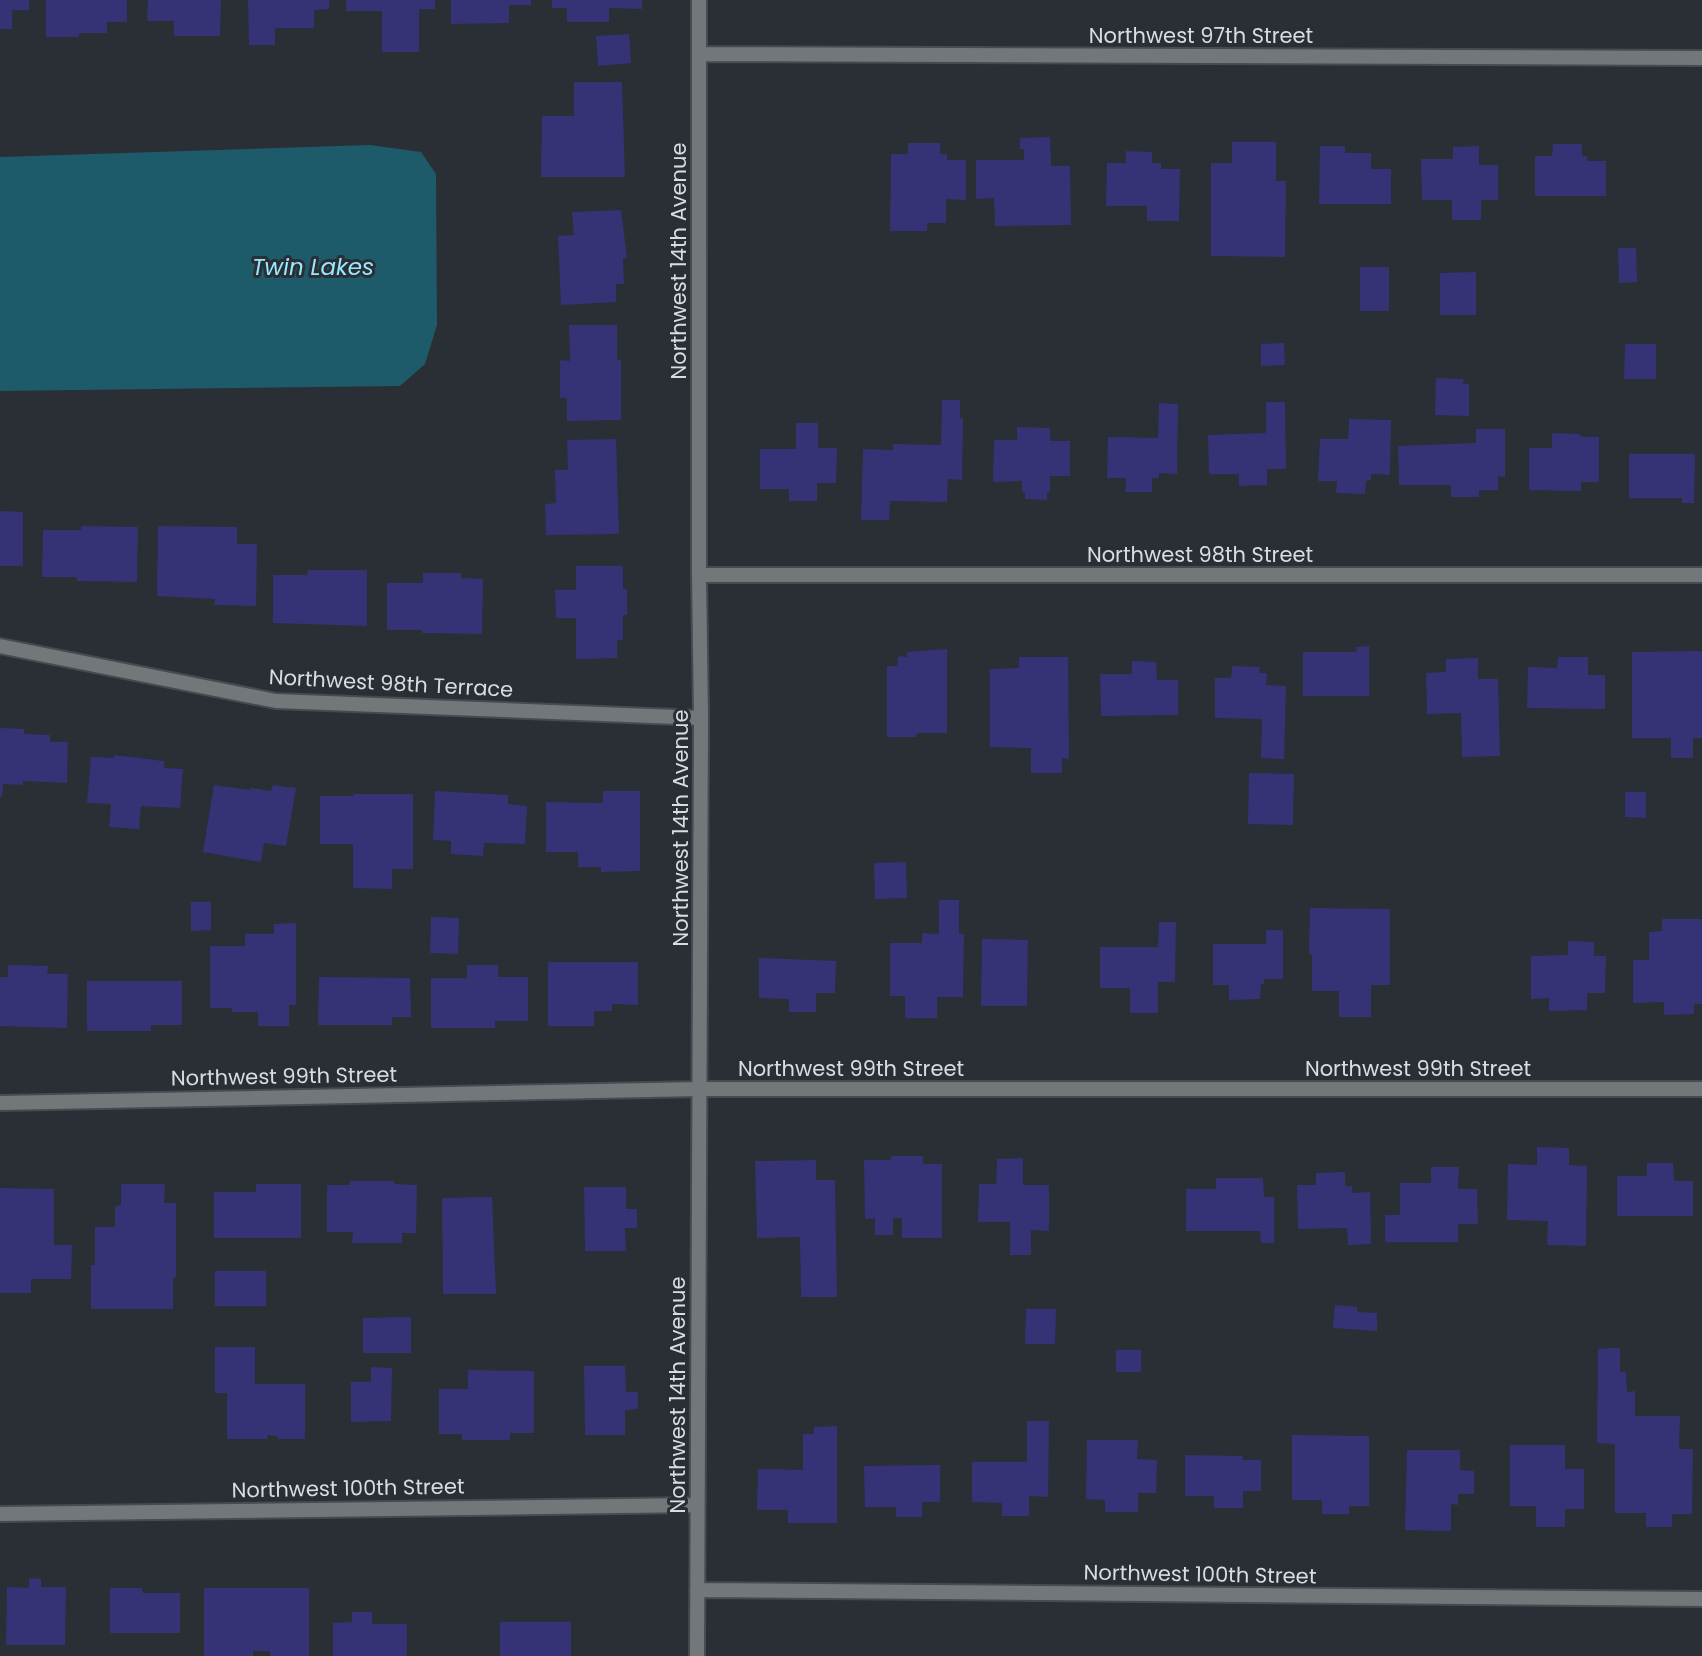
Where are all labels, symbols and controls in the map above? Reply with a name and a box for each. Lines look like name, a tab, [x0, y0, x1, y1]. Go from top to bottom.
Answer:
street label: Northwest 97th Street	[1089, 21, 1313, 50]
street label: Northwest 14th Avenue	[664, 142, 693, 380]
water label: Twin Lakes	[252, 251, 374, 283]
street label: Northwest 98th Street	[1087, 540, 1313, 569]
street label: Northwest 98th Terrace	[268, 662, 514, 704]
street label: Northwest 14th Avenue	[666, 709, 695, 947]
street label: Northwest 99th Street	[738, 1054, 964, 1083]
street label: Northwest 99th Street	[1305, 1054, 1531, 1083]
street label: Northwest 99th Street	[171, 1060, 397, 1092]
street label: Northwest 14th Avenue	[663, 1276, 692, 1514]
street label: Northwest 100th Street	[231, 1471, 465, 1505]
street label: Northwest 100th Street	[1083, 1557, 1317, 1591]

